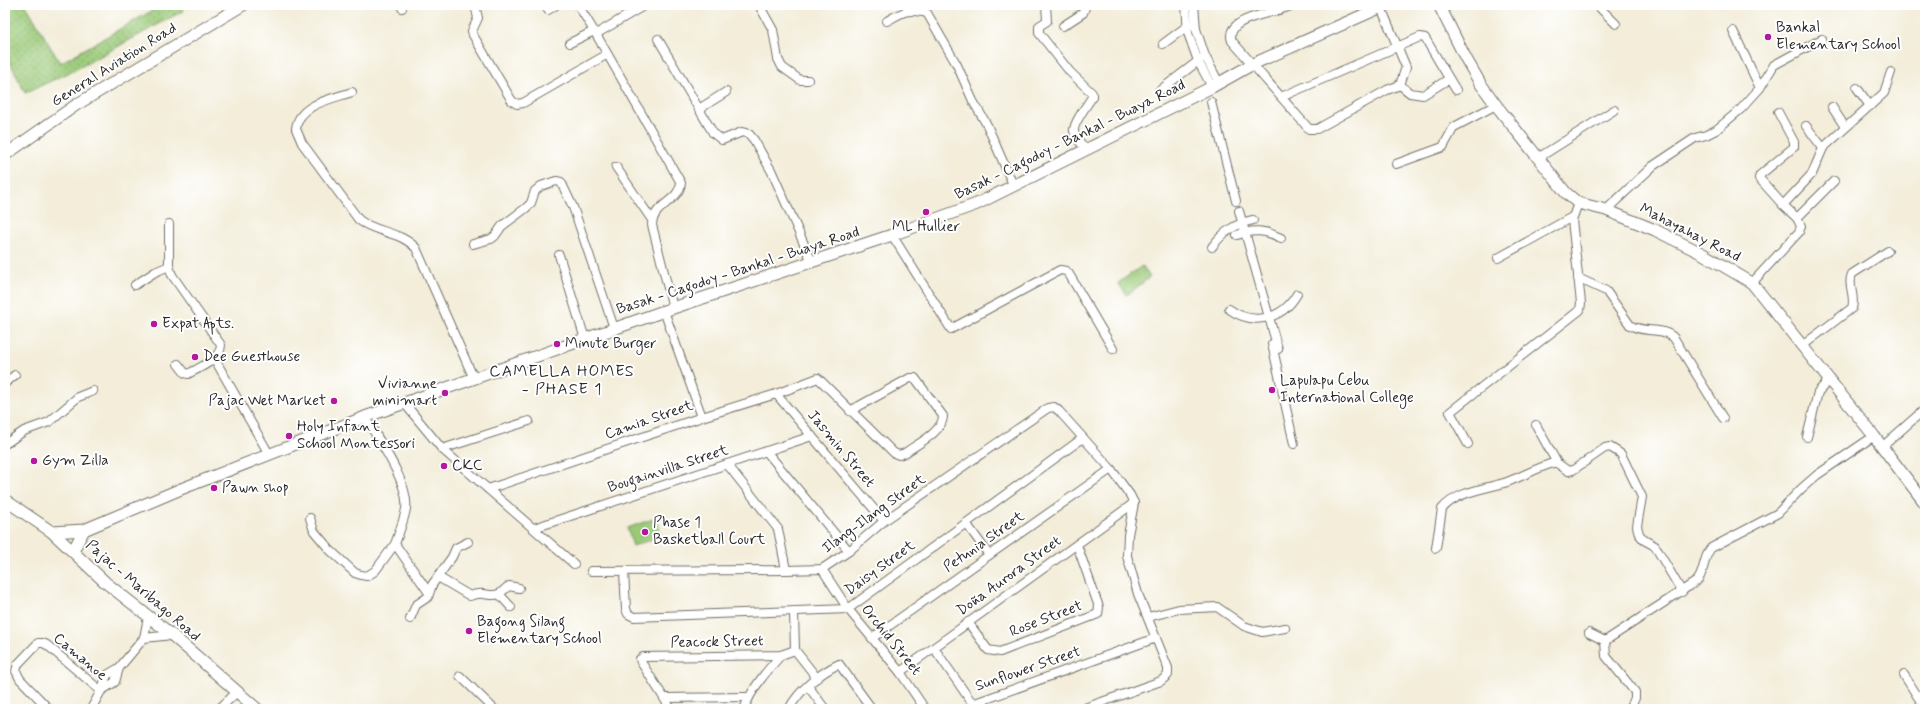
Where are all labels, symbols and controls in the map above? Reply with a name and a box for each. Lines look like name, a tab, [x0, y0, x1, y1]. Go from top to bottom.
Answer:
street label: General Aviation Road	[48, 18, 180, 112]
place label: Bankal Elementary School	[1776, 18, 1901, 55]
marker: Bankal Elementary School	[1763, 32, 1773, 42]
street label: Basak - Cagodoy - Bankal - Buaya Road	[951, 75, 1189, 206]
street label: Mahayahay Road	[1636, 199, 1744, 267]
marker: ML Hullier	[921, 207, 931, 217]
place label: ML Hullier	[892, 217, 960, 237]
street label: Basak - Cagodoy - Bankal - Buaya Road	[614, 222, 863, 321]
place label: Expat Apts.	[162, 314, 234, 335]
marker: Expat Apts.	[149, 319, 159, 329]
place label: Minute Burger	[565, 334, 657, 355]
marker: Minute Burger	[552, 339, 562, 349]
place label: Dee Guesthouse	[203, 347, 300, 367]
marker: Dee Guesthouse	[190, 352, 200, 362]
district label: CAMELLA HOMES - PHASE 1	[489, 361, 635, 400]
place label: Lapulapu Cebu International College	[1280, 371, 1414, 409]
place label: Vivianne minimart	[373, 374, 437, 411]
marker: Lapulapu Cebu International College	[1267, 385, 1277, 395]
marker: Vivianne minimart	[440, 388, 450, 398]
place label: Pajac Wet Market	[209, 391, 326, 411]
street label: Camia Street	[602, 395, 696, 444]
marker: Pajac Wet Market	[329, 396, 339, 406]
street label: Jasmin Street	[803, 406, 879, 492]
place label: Holy Infant School Montessori	[297, 417, 415, 454]
marker: Holy Infant School Montessori	[284, 431, 294, 441]
street label: Bougainvilla Street	[605, 440, 731, 499]
place label: Gym Zilla	[42, 451, 109, 471]
marker: Gym Zilla	[29, 456, 39, 466]
place label: CKC	[452, 456, 483, 476]
marker: CKC	[439, 461, 449, 471]
street label: Ilang-Ilang Street	[818, 470, 930, 559]
place label: Pawn shop	[222, 478, 289, 498]
marker: Pawn shop	[209, 483, 219, 493]
street label: Petunia Street	[940, 507, 1029, 577]
place label: Phase 1 Basketball Court	[653, 513, 765, 550]
marker: Phase 1 Basketball Court	[640, 527, 650, 537]
street label: Doña Aurora Street	[953, 531, 1066, 621]
street label: Pajac - Maribago Road	[81, 536, 205, 646]
street label: Daisy Street	[841, 536, 919, 600]
street label: Rose Street	[1007, 596, 1085, 642]
street label: Orchid Street	[856, 600, 926, 680]
place label: Bagong Silang Elementary School	[477, 612, 602, 649]
marker: Bagong Silang Elementary School	[464, 626, 474, 636]
street label: Camanoe	[49, 629, 111, 685]
street label: Peacock Street	[670, 631, 764, 653]
street label: Sunflower Street	[973, 642, 1083, 696]

